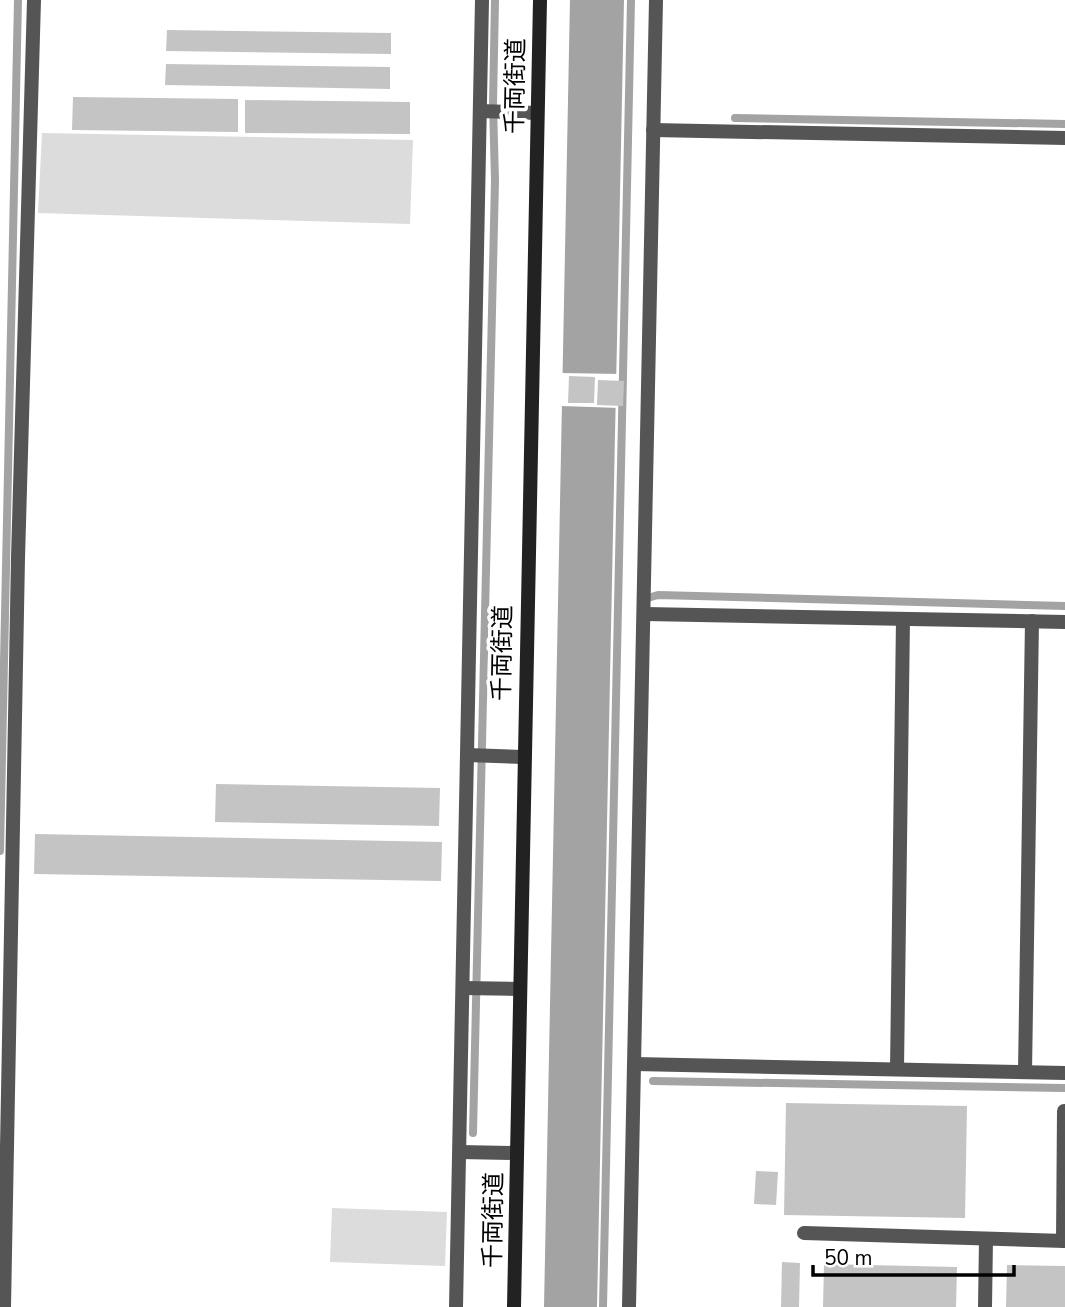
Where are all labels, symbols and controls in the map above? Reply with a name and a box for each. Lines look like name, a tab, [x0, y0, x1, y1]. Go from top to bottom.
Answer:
street label: 千両街道	[498, 38, 532, 134]
street label: 千両街道	[485, 605, 519, 701]
street label: 千両街道	[476, 1172, 510, 1268]
scale bar	[813, 1234, 1014, 1278]
text: 50 m	[824, 1244, 873, 1272]

